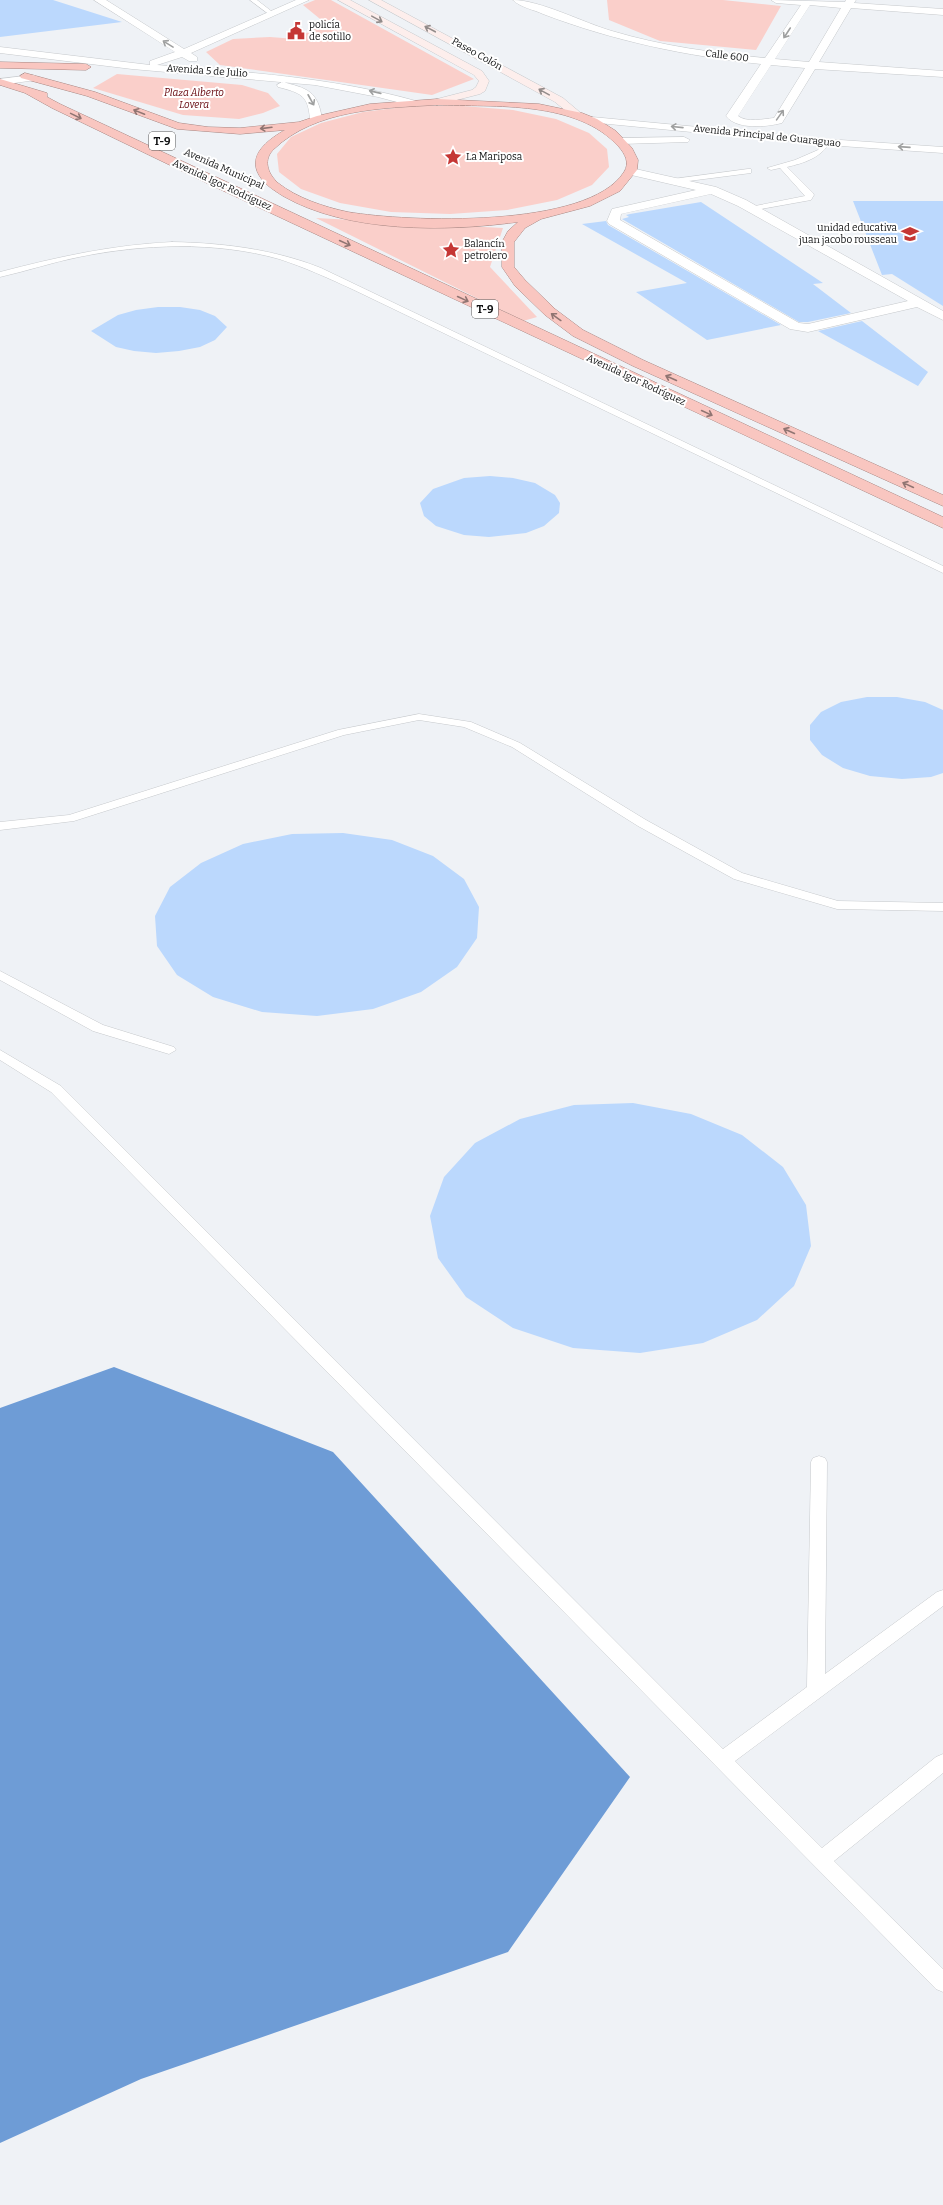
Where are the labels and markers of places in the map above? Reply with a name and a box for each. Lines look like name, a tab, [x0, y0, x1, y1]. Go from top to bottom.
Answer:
place label: policía de sotillo	[309, 18, 351, 43]
public building icon: policía de sotillo	[286, 21, 306, 41]
place icon: La Mariposa	[443, 147, 463, 167]
place label: La Mariposa	[466, 151, 523, 163]
place label: unidad educativa juan jacobo rousseau	[798, 222, 898, 246]
school or university icon: unidad educativa juan jacobo rousseau	[900, 224, 920, 244]
place label: Balancín petrolero	[464, 237, 508, 262]
place icon: Balancín petrolero	[441, 240, 461, 260]

